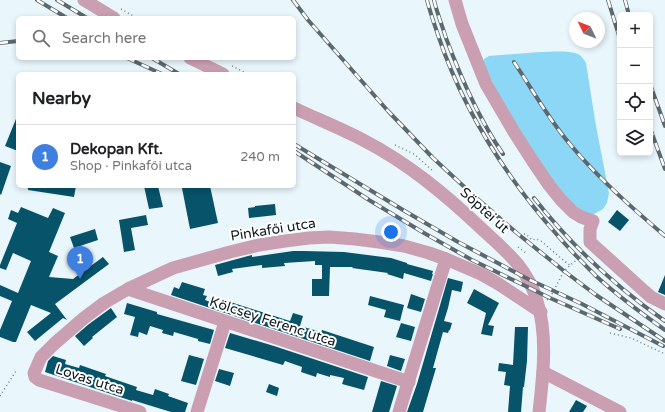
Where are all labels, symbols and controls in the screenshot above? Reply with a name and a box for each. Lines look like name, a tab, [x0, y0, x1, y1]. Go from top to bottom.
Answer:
north arrow	[569, 12, 605, 48]
map controls	[617, 12, 653, 156]
button: +	[617, 12, 653, 48]
search box	[16, 16, 296, 60]
icon: search	[30, 27, 52, 49]
text: Search here	[62, 29, 146, 47]
button: −	[617, 48, 653, 84]
button: locate	[617, 84, 653, 120]
text: Nearby	[32, 88, 91, 109]
button: layers	[617, 120, 653, 156]
text: Dekopan Kft.	[70, 140, 163, 158]
text: 1	[41, 149, 49, 165]
text: 240 m	[240, 149, 280, 165]
text: Shop · Pinkafői utca	[70, 158, 192, 174]
street label: Söptei út	[457, 184, 513, 237]
street label: Pinkafői utca	[229, 214, 317, 245]
your location	[381, 222, 401, 242]
pin: 1	[67, 246, 93, 279]
street label: Kölcsey Ferenc utca	[207, 293, 338, 350]
street label: Lovas utca	[53, 360, 126, 399]

